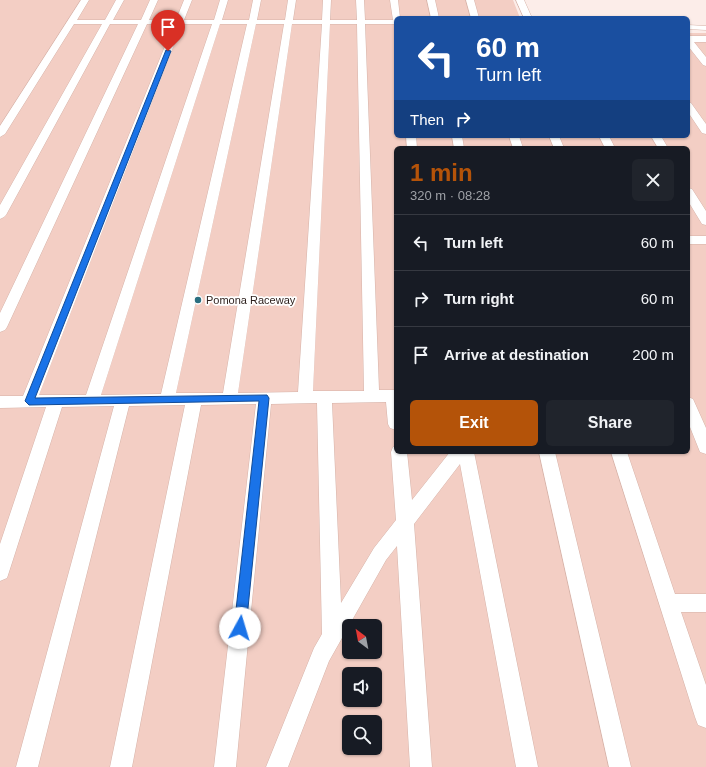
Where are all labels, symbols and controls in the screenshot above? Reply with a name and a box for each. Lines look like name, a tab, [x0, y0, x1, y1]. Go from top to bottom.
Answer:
pin	[151, 10, 185, 51]
icon: arrive	[157, 16, 179, 38]
icon: left	[410, 32, 462, 84]
text: 60 m	[476, 32, 540, 63]
text: Turn left	[476, 65, 541, 85]
icon: right	[452, 108, 474, 130]
text: Then	[410, 111, 444, 128]
text: 1 min	[410, 159, 473, 186]
button: close	[632, 159, 674, 201]
text: 320 m · 08:28	[410, 188, 490, 203]
icon: left	[410, 232, 432, 254]
text: Turn left	[444, 234, 503, 251]
text: 60 m	[641, 234, 674, 251]
icon: right	[410, 288, 432, 310]
text: Turn right	[444, 290, 514, 307]
text: 60 m	[641, 290, 674, 307]
place label: Pomona Raceway	[206, 294, 296, 306]
marker: Pomona Raceway	[193, 295, 203, 305]
icon: arrive	[410, 344, 432, 366]
text: Arrive at destination	[444, 346, 589, 363]
text: 200 m	[632, 346, 674, 363]
button: Exit	[410, 400, 538, 446]
button: Share	[546, 400, 674, 446]
position arrow	[219, 607, 261, 649]
north arrow	[342, 619, 382, 659]
map controls	[342, 619, 382, 755]
button: sound	[342, 667, 382, 707]
button: search	[342, 715, 382, 755]

